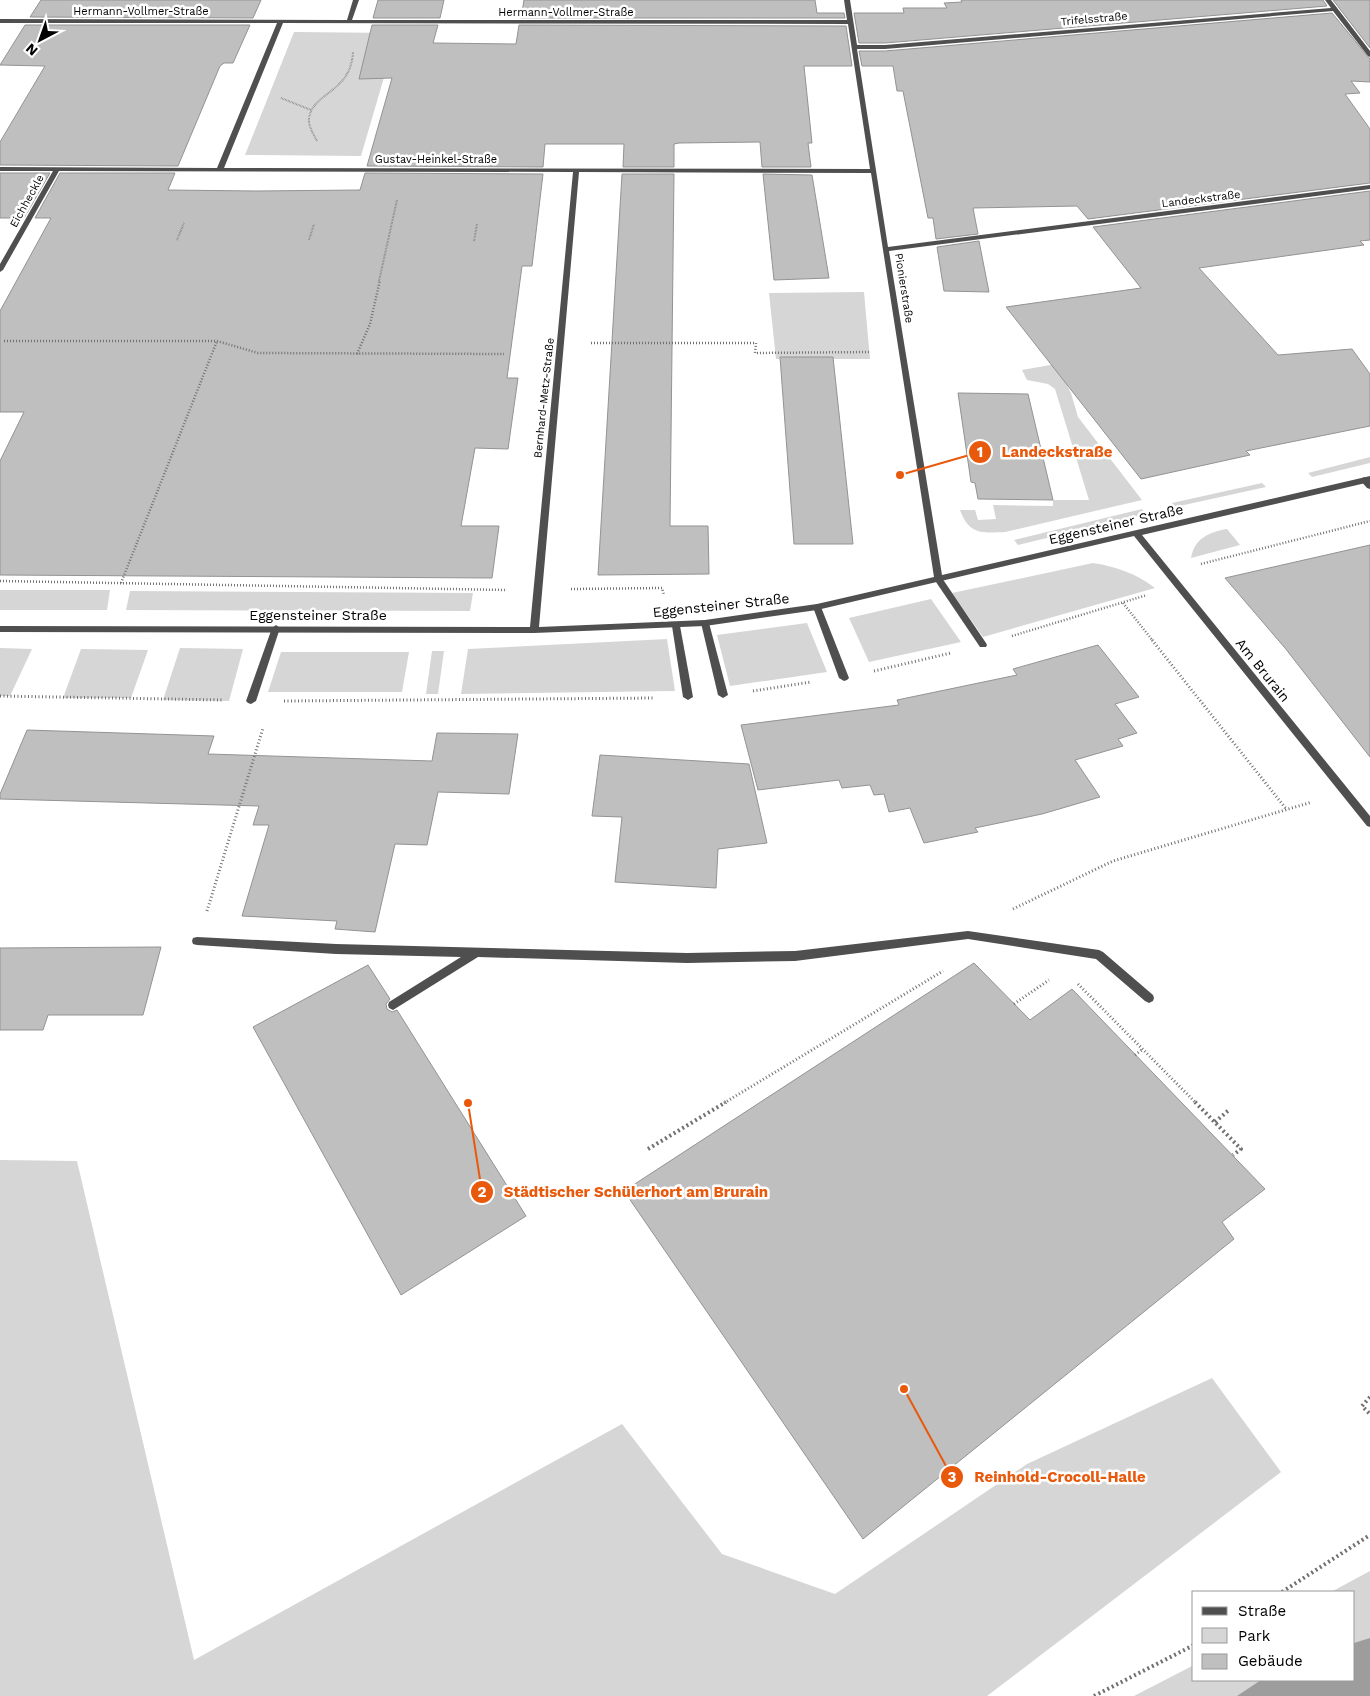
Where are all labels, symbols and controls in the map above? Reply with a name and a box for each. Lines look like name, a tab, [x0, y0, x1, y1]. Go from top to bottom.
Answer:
street label: Hermann-Vollmer-Straße	[73, 5, 209, 18]
street label: Hermann-Vollmer-Straße	[498, 6, 634, 19]
street label: Trifelsstraße	[1060, 10, 1128, 28]
north arrow	[15, 15, 65, 65]
text: N	[22, 40, 41, 59]
street label: Gustav-Heinkel-Straße	[375, 153, 497, 166]
street label: Eichheckle	[7, 172, 47, 230]
street label: Landeckstraße	[1161, 188, 1241, 210]
street label: Pionierstraße	[892, 252, 916, 324]
street label: Bernhard-Metz-Straße	[531, 337, 557, 459]
callout: Landeckstraße	[967, 437, 1123, 467]
text: 1	[977, 443, 983, 461]
text: Landeckstraße	[1002, 443, 1113, 461]
street label: Eggensteiner Straße	[1047, 501, 1185, 547]
street label: Eggensteiner Straße	[652, 590, 790, 620]
street label: Eggensteiner Straße	[249, 607, 387, 623]
street label: Am Brurain	[1233, 635, 1293, 705]
callout: Städtischer Schülerhort am Brurain	[469, 1177, 779, 1207]
text: 2	[478, 1183, 487, 1201]
text: Städtischer Schülerhort am Brurain	[504, 1183, 768, 1201]
callout: Reinhold-Crocoll-Halle	[940, 1462, 1156, 1492]
text: 3	[948, 1468, 957, 1486]
text: Reinhold-Crocoll-Halle	[974, 1468, 1146, 1486]
legend	[1192, 1591, 1355, 1681]
text: Straße	[1238, 1602, 1286, 1620]
text: Park	[1238, 1627, 1271, 1645]
text: Gebäude	[1238, 1652, 1303, 1670]

